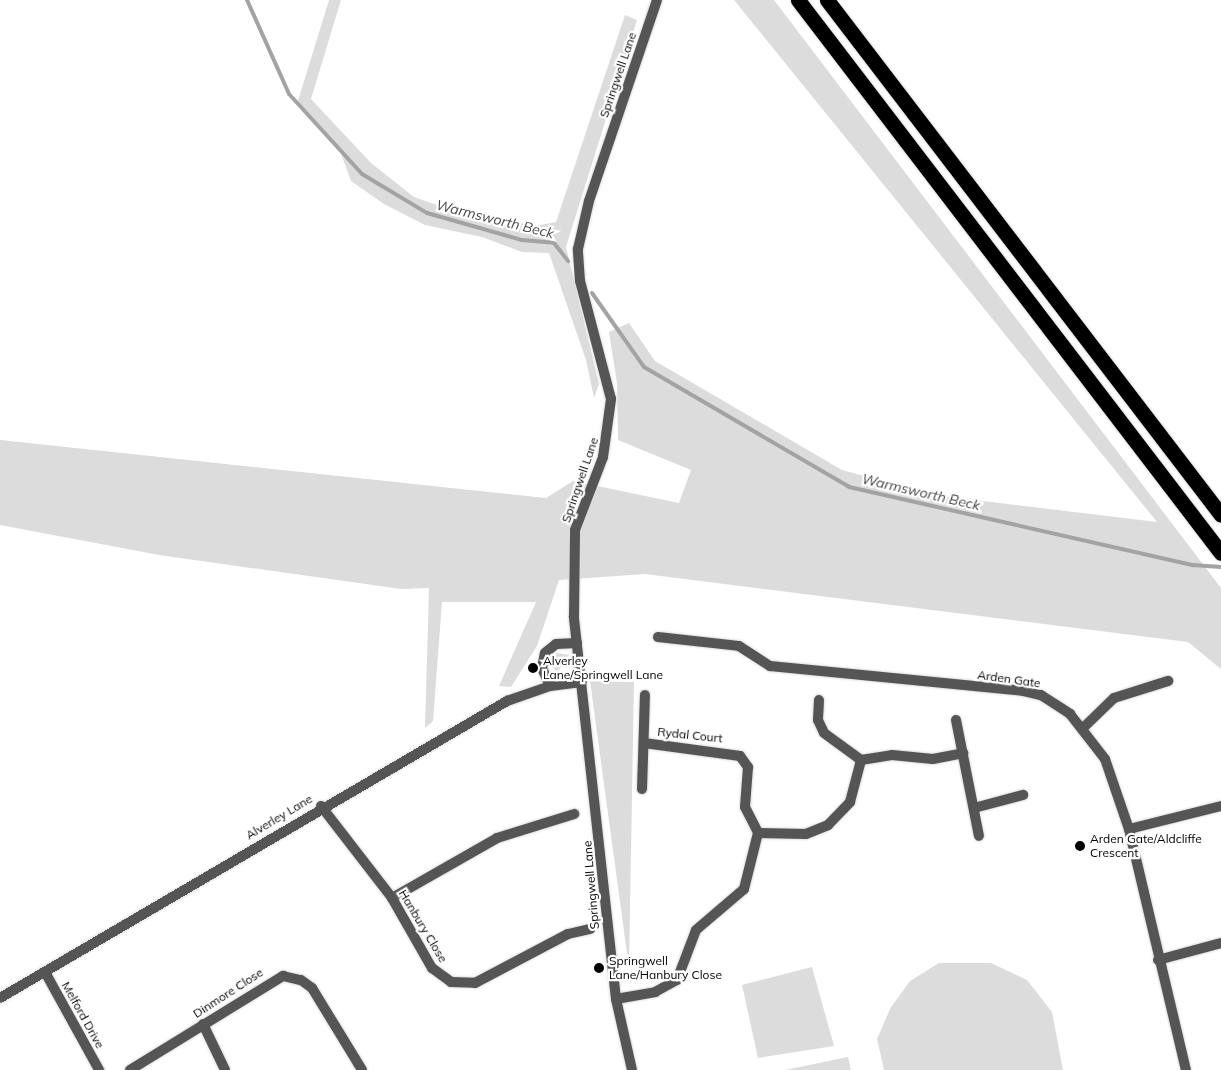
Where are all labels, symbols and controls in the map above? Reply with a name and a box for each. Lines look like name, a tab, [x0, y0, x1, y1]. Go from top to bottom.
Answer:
street label: Springwell Lane	[597, 31, 639, 119]
water label: Warmsworth Beck	[434, 196, 556, 242]
street label: Springwell Lane	[559, 436, 601, 524]
water label: Warmsworth Beck	[860, 470, 982, 514]
place label: Alverley Lane/Springwell Lane	[543, 654, 663, 682]
marker: Alverley Lane/Springwell Lane	[527, 662, 539, 674]
street label: Arden Gate	[976, 667, 1042, 691]
street label: Rydal Court	[657, 724, 723, 746]
street label: Alverley Lane	[243, 792, 315, 842]
place label: Arden Gate/Aldcliffe Crescent	[1090, 832, 1202, 860]
street label: Springwell Lane	[580, 840, 602, 930]
marker: Arden Gate/Aldcliffe Crescent	[1074, 840, 1086, 852]
street label: Hanbury Close	[396, 887, 450, 965]
place label: Springwell Lane/Hanbury Close	[609, 954, 722, 982]
marker: Springwell Lane/Hanbury Close	[593, 962, 605, 974]
street label: Dinmore Close	[190, 965, 266, 1021]
street label: Melford Drive	[59, 979, 107, 1051]

